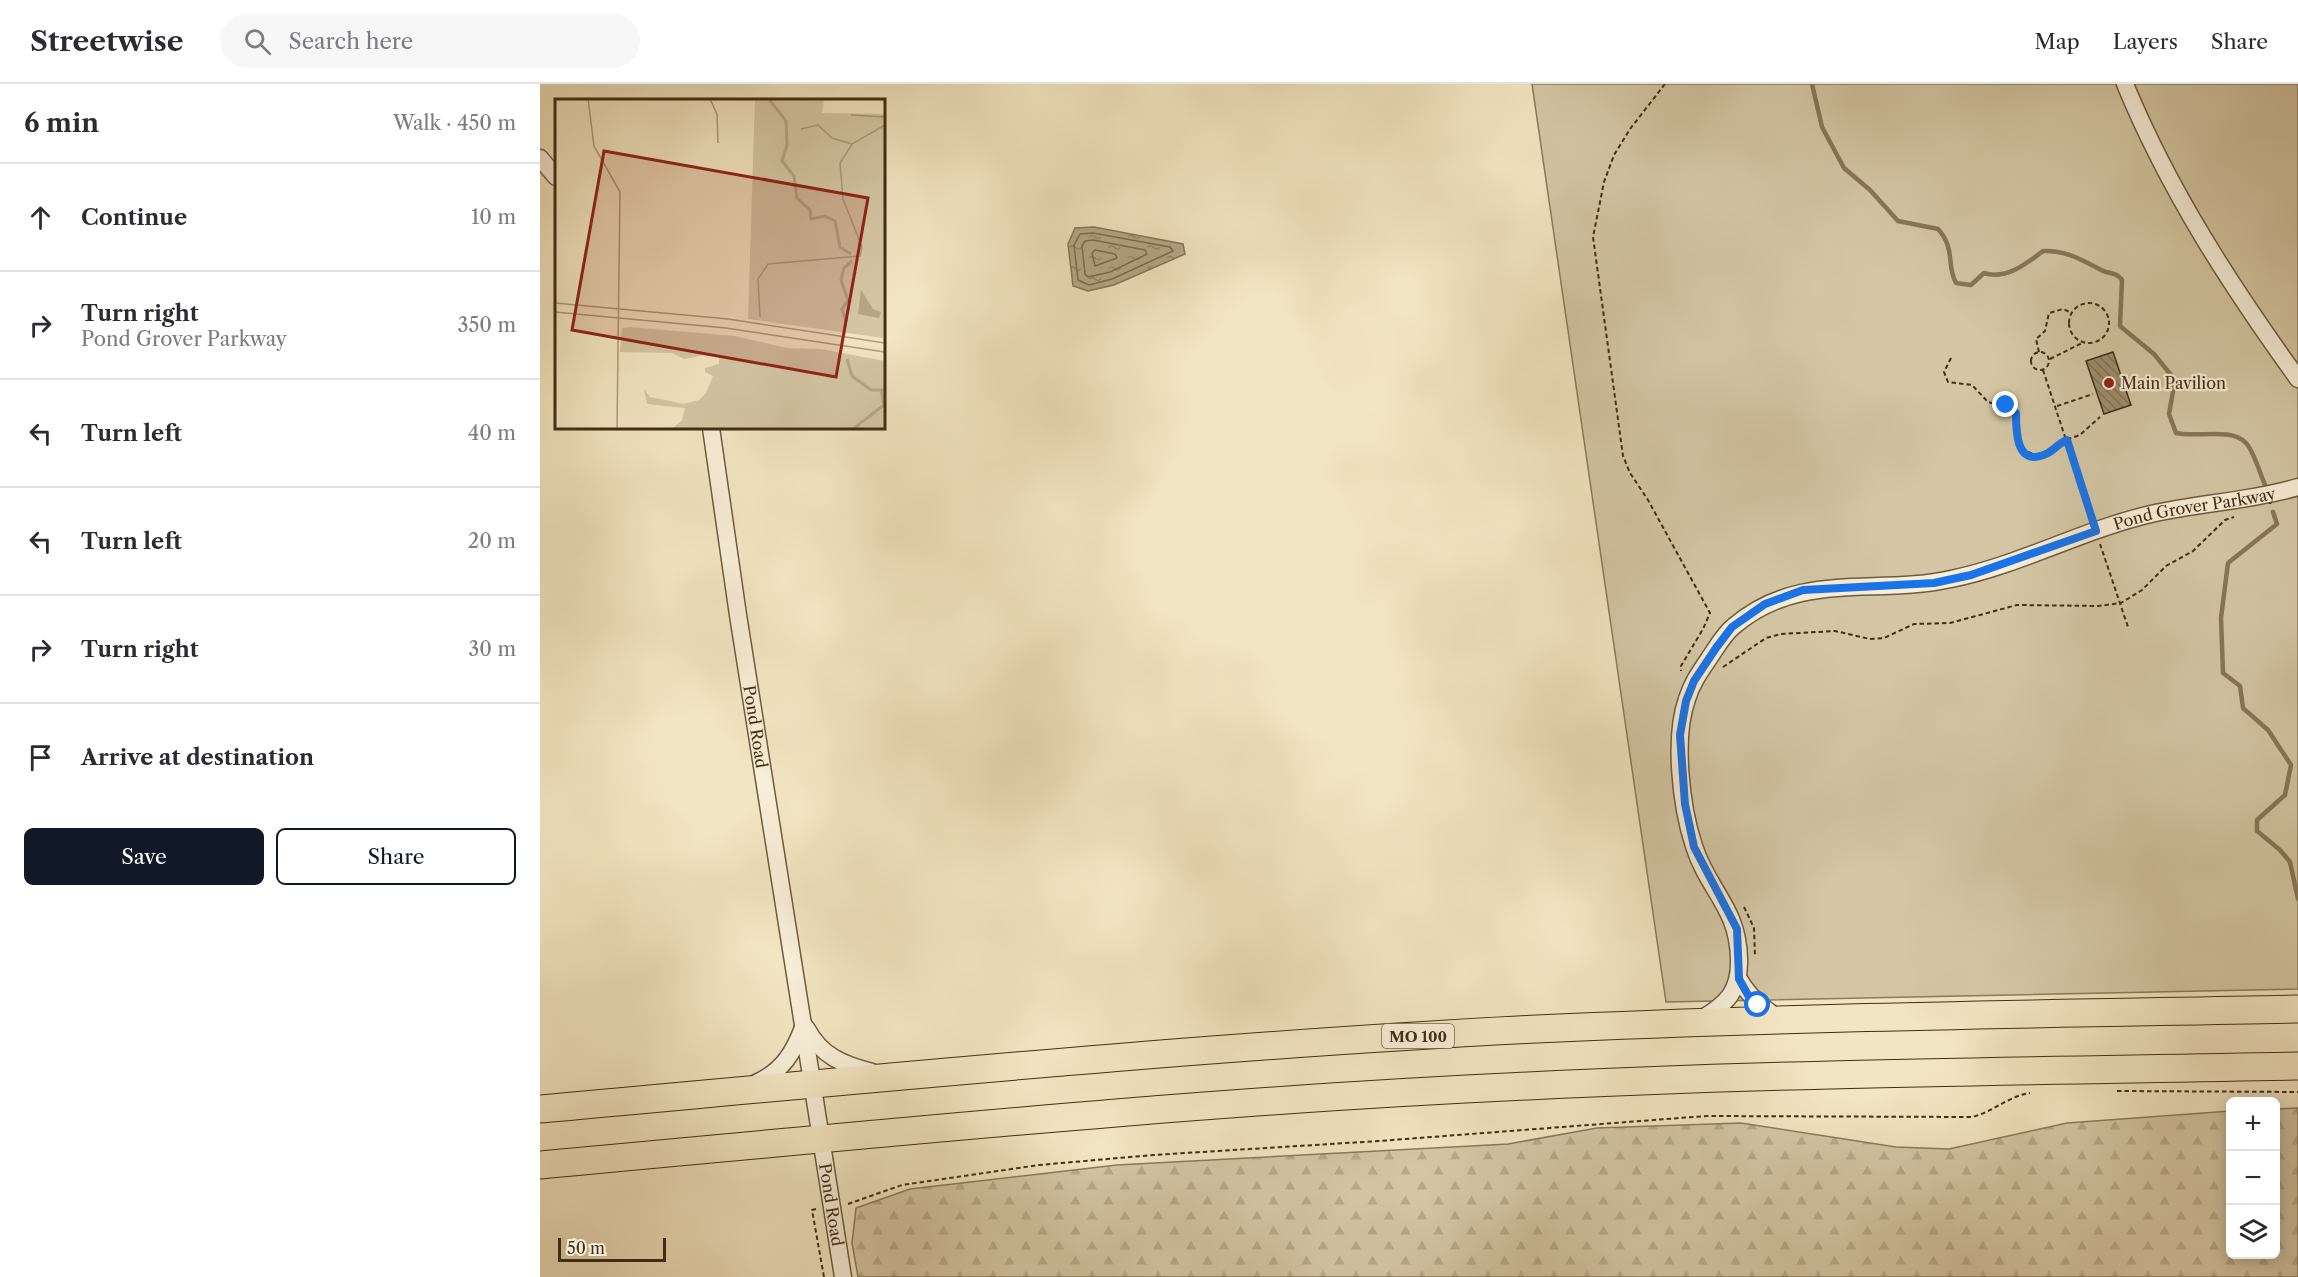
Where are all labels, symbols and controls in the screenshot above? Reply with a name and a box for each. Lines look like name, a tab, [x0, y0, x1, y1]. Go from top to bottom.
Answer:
search box	[220, 14, 640, 68]
text: Streetwise	[30, 24, 184, 58]
icon: search	[241, 25, 274, 58]
text: Search here	[289, 28, 413, 55]
text: Map	[2035, 29, 2080, 54]
text: Layers	[2113, 29, 2178, 54]
text: Share	[2211, 29, 2268, 54]
inset map	[555, 99, 885, 429]
text: 6 min	[24, 107, 99, 139]
text: Walk · 450 m	[393, 111, 516, 135]
icon: ahead	[24, 201, 57, 234]
text: Continue	[81, 204, 187, 231]
text: 10 m	[471, 205, 516, 229]
text: Turn right	[81, 300, 199, 327]
icon: right	[24, 309, 57, 342]
text: 350 m	[458, 313, 516, 337]
text: Pond Grover Parkway	[81, 327, 287, 351]
place label: Main Pavilion	[2121, 373, 2226, 393]
marker: Main Pavilion	[2102, 376, 2116, 390]
route end	[1992, 391, 2018, 417]
icon: left	[24, 417, 57, 450]
text: Turn left	[81, 420, 182, 447]
text: 40 m	[468, 421, 516, 445]
street label: Pond Grover Parkway	[2111, 483, 2278, 534]
icon: left	[24, 525, 57, 558]
text: Turn left	[81, 528, 182, 555]
text: 20 m	[468, 529, 516, 553]
icon: right	[24, 633, 57, 666]
text: Turn right	[81, 636, 199, 663]
text: 30 m	[468, 637, 516, 661]
street label: Pond Road	[739, 684, 772, 770]
icon: arrive	[24, 741, 57, 774]
text: Arrive at destination	[81, 744, 314, 771]
button: Save	[24, 828, 264, 885]
button: Share	[276, 828, 516, 885]
route start	[1744, 991, 1770, 1017]
road number: MO 100	[1382, 1024, 1454, 1048]
map controls	[2226, 1097, 2280, 1259]
button: +	[2226, 1097, 2280, 1151]
button: −	[2226, 1151, 2280, 1205]
street label: Pond Road	[815, 1162, 848, 1248]
button: layers	[2226, 1205, 2280, 1259]
scale bar	[558, 1235, 666, 1262]
text: 50 m	[567, 1238, 605, 1258]

